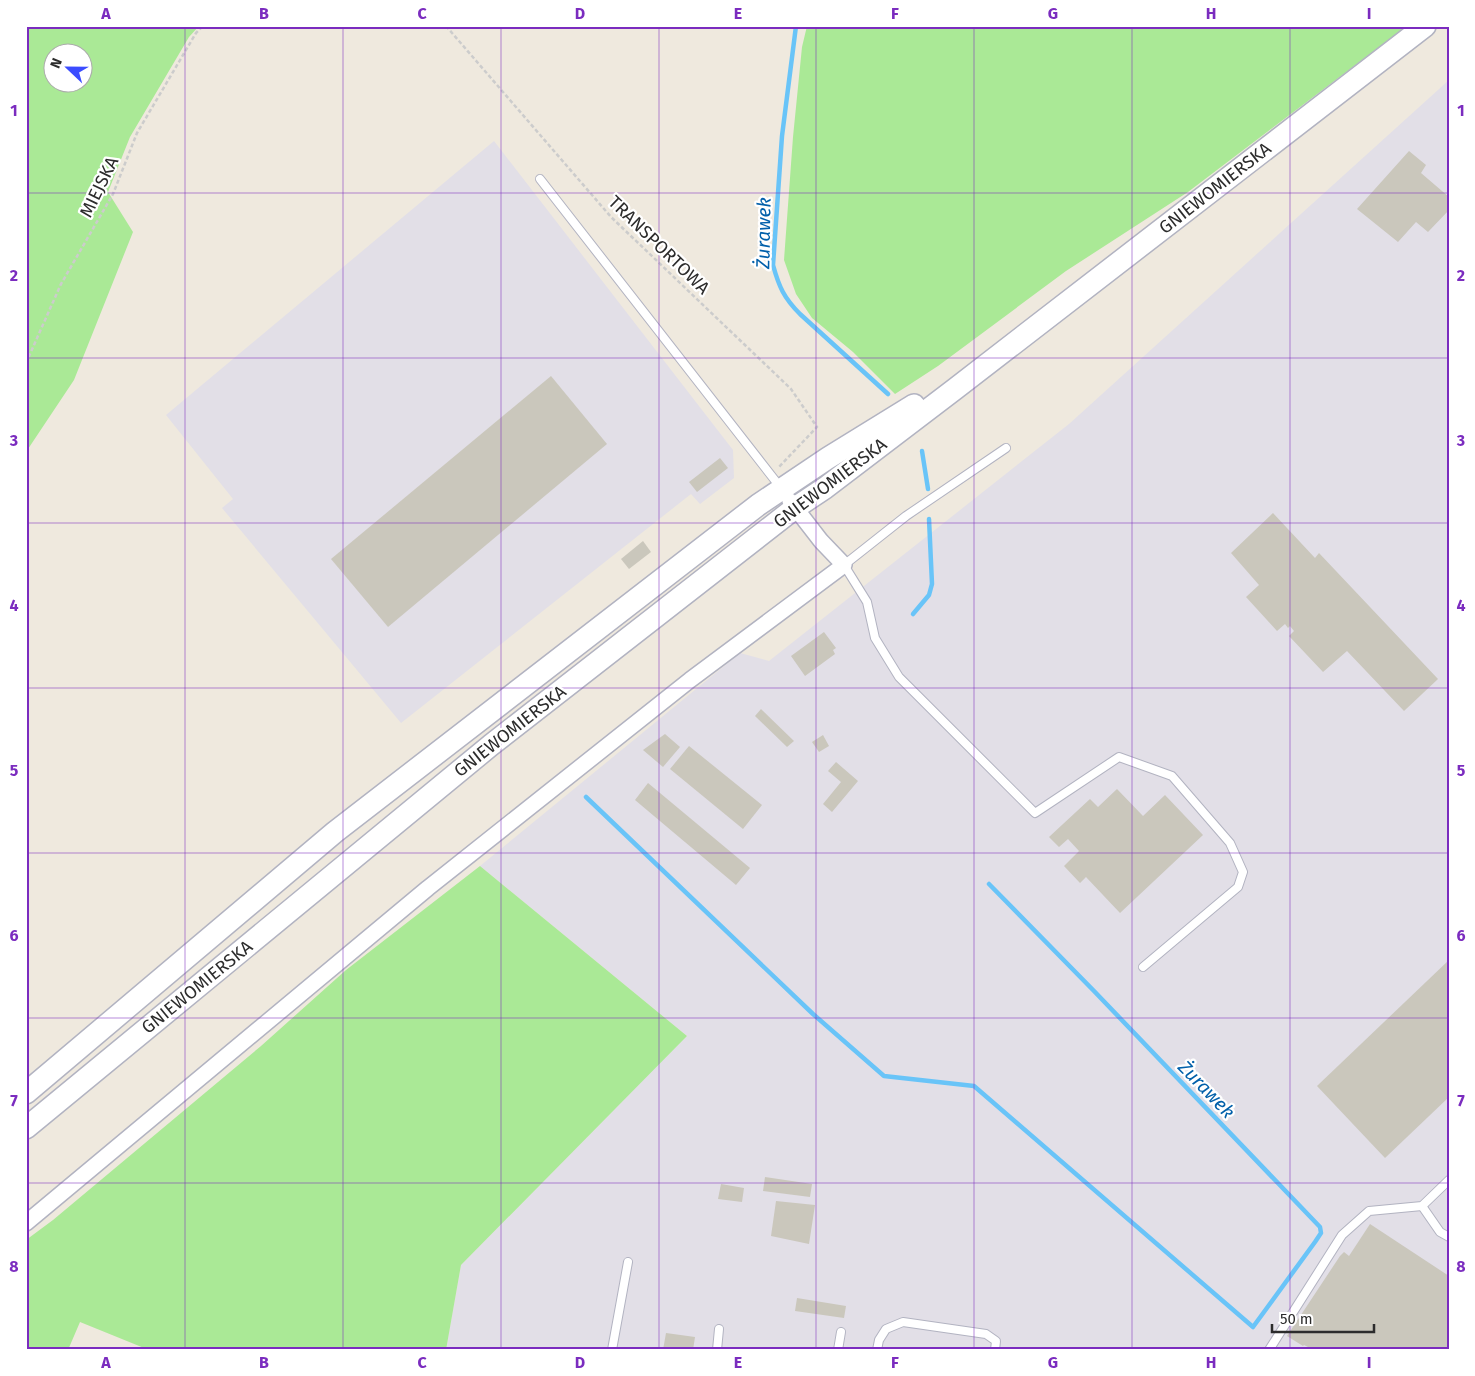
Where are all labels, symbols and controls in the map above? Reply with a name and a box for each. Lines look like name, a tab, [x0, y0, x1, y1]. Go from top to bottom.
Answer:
text: A	[100, 4, 111, 23]
text: B	[259, 4, 269, 23]
text: C	[417, 4, 427, 23]
text: D	[575, 4, 585, 23]
text: E	[734, 4, 742, 23]
text: F	[891, 4, 899, 23]
text: G	[1048, 4, 1058, 23]
text: H	[1206, 4, 1216, 23]
text: I	[1367, 4, 1371, 23]
north arrow	[42, 42, 92, 92]
text: N	[47, 56, 66, 71]
text: 1	[10, 101, 18, 120]
text: 1	[1457, 101, 1465, 120]
street label: GNIEWOMIERSKA	[1155, 137, 1276, 239]
street label: MIEJSKA	[75, 152, 123, 221]
street label: TRANSPORTOWA	[604, 191, 715, 299]
water label: Żurawek	[751, 197, 776, 270]
text: 2	[10, 266, 18, 285]
text: 2	[1457, 266, 1465, 285]
text: 3	[9, 431, 18, 450]
text: 3	[1456, 431, 1465, 450]
street label: GNIEWOMIERSKA	[769, 433, 892, 533]
text: 4	[9, 596, 19, 615]
text: 4	[1456, 596, 1466, 615]
street label: GNIEWOMIERSKA	[450, 680, 571, 782]
text: 5	[10, 761, 19, 780]
text: 5	[1457, 761, 1466, 780]
text: 6	[9, 926, 19, 945]
text: 6	[1456, 926, 1466, 945]
street label: GNIEWOMIERSKA	[137, 935, 257, 1038]
water label: Żurawek	[1173, 1055, 1240, 1123]
text: 7	[10, 1091, 18, 1110]
text: 7	[1457, 1091, 1465, 1110]
text: 8	[9, 1257, 19, 1276]
text: 8	[1456, 1257, 1466, 1276]
scale bar	[1272, 1301, 1375, 1333]
text: 50 m	[1280, 1310, 1313, 1328]
text: A	[100, 1353, 111, 1372]
text: B	[259, 1353, 269, 1372]
text: C	[417, 1353, 427, 1372]
text: D	[575, 1353, 585, 1372]
text: E	[734, 1353, 742, 1372]
text: F	[891, 1353, 899, 1372]
text: G	[1048, 1353, 1058, 1372]
text: H	[1206, 1353, 1216, 1372]
text: I	[1367, 1353, 1371, 1372]

